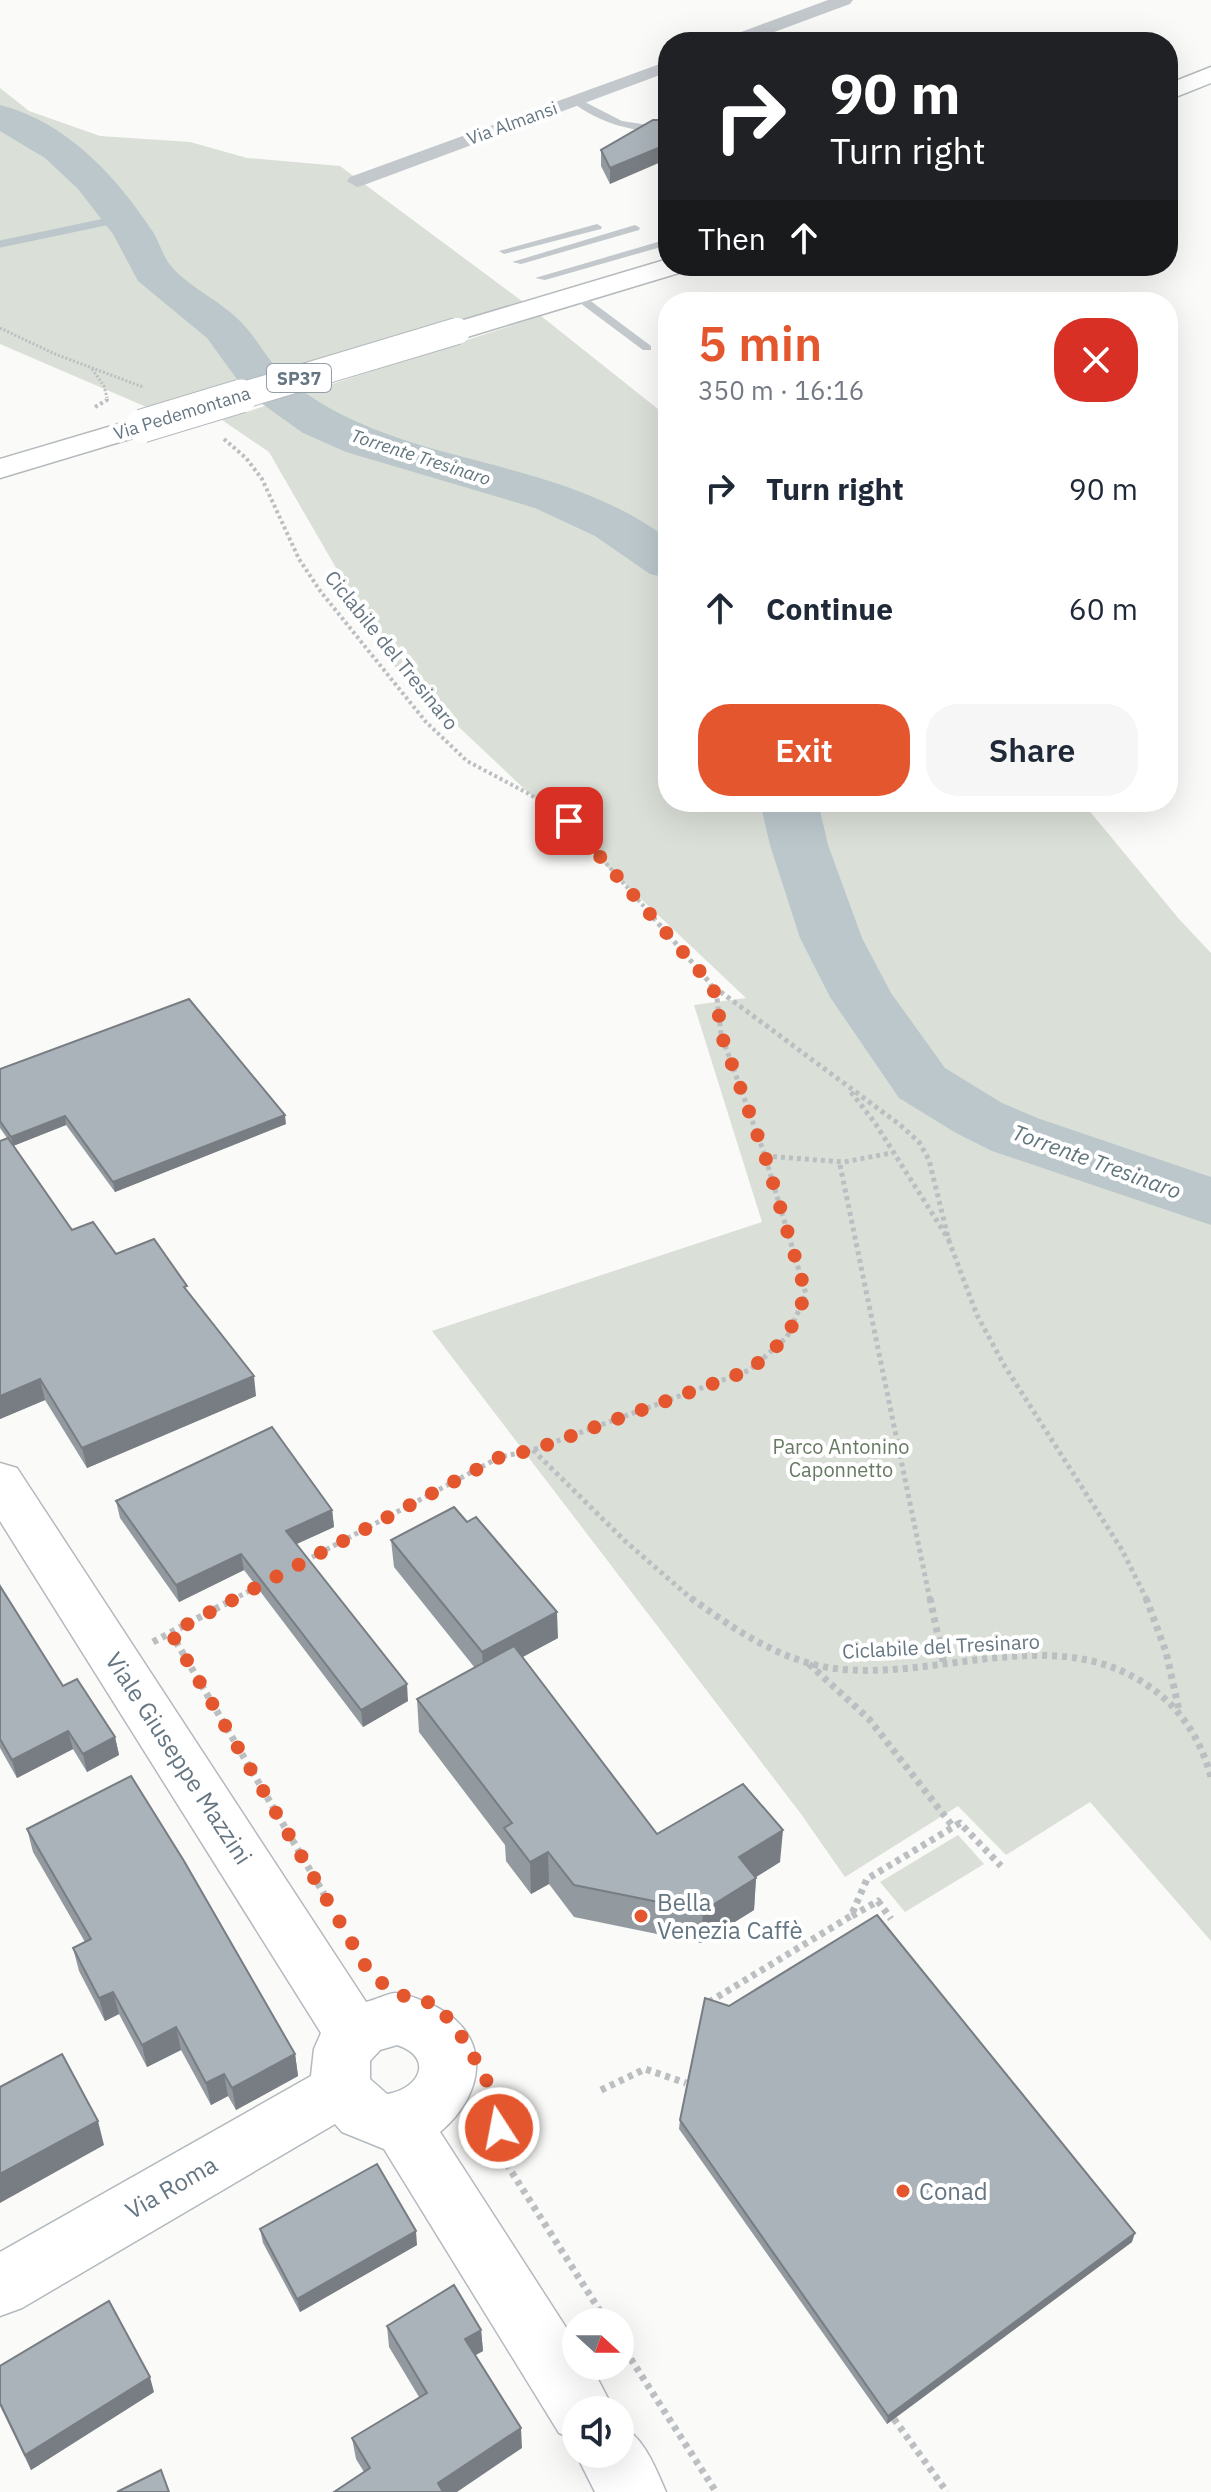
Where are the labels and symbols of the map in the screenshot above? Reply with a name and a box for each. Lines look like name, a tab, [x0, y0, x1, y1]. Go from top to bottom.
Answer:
street label: Via Almansi	[464, 96, 560, 150]
road number: SP37	[267, 364, 331, 392]
street label: Via Pedemontana	[111, 381, 254, 445]
water label: Torrente Tresinaro	[348, 424, 494, 490]
street label: Ciclabile del Tresinaro	[319, 565, 465, 735]
pin	[535, 787, 603, 855]
water label: Torrente Tresinaro	[1009, 1117, 1185, 1205]
park label: Parco Antonino Caponnetto	[773, 1433, 909, 1483]
street label: Ciclabile del Tresinaro	[841, 1627, 1041, 1665]
street label: Viale Giuseppe Mazzini	[98, 1646, 260, 1870]
place label: Bella Venezia Caffè	[657, 1886, 803, 1946]
marker: Bella Venezia Caffè	[632, 1907, 650, 1925]
position arrow	[457, 2086, 541, 2170]
street label: Via Roma	[119, 2148, 223, 2226]
place label: Conad	[919, 2175, 988, 2207]
marker: Conad	[894, 2182, 912, 2200]
north arrow	[562, 2308, 634, 2380]

